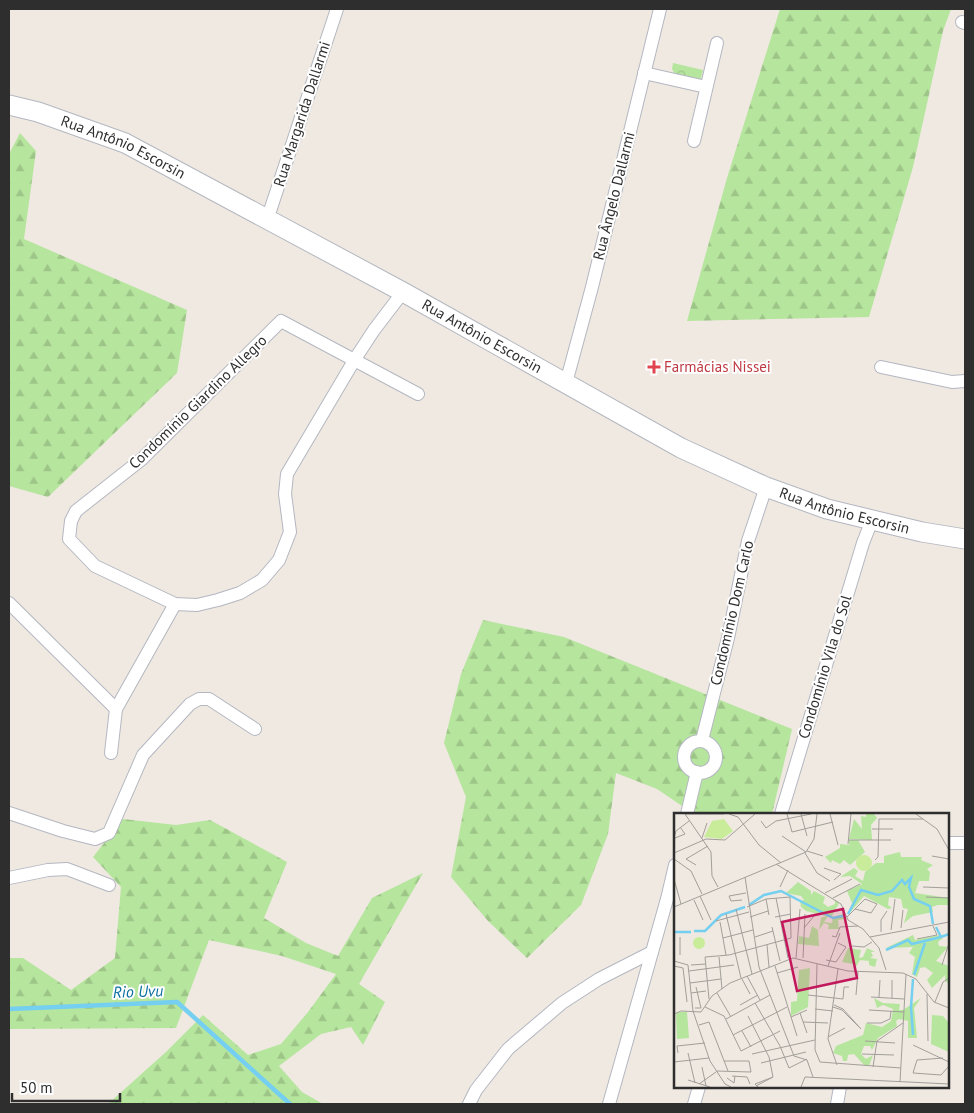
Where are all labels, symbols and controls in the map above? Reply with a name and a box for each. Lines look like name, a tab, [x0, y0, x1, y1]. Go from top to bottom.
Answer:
street label: Rua Margarida Dallarmi	[269, 39, 334, 189]
street label: Rua Antônio Escorsin	[58, 111, 189, 183]
street label: Rua Ângelo Dallarmi	[588, 130, 639, 262]
street label: Rua Antônio Escorsin	[419, 295, 545, 377]
street label: Condomínio Giardino Allegro	[125, 331, 271, 473]
place label: Farmácias Nissei	[664, 357, 771, 376]
marker: Farmácias Nissei	[648, 361, 660, 373]
street label: Rua Antônio Escorsin	[777, 483, 912, 538]
street label: Condomínio Dom Carlo	[706, 539, 757, 687]
street label: Condomínio Vila do Sol	[794, 592, 856, 741]
inset map	[674, 813, 949, 1088]
water label: Rio Uvu	[112, 980, 164, 1002]
scale bar	[12, 1070, 120, 1102]
text: 50 m	[20, 1078, 53, 1097]

